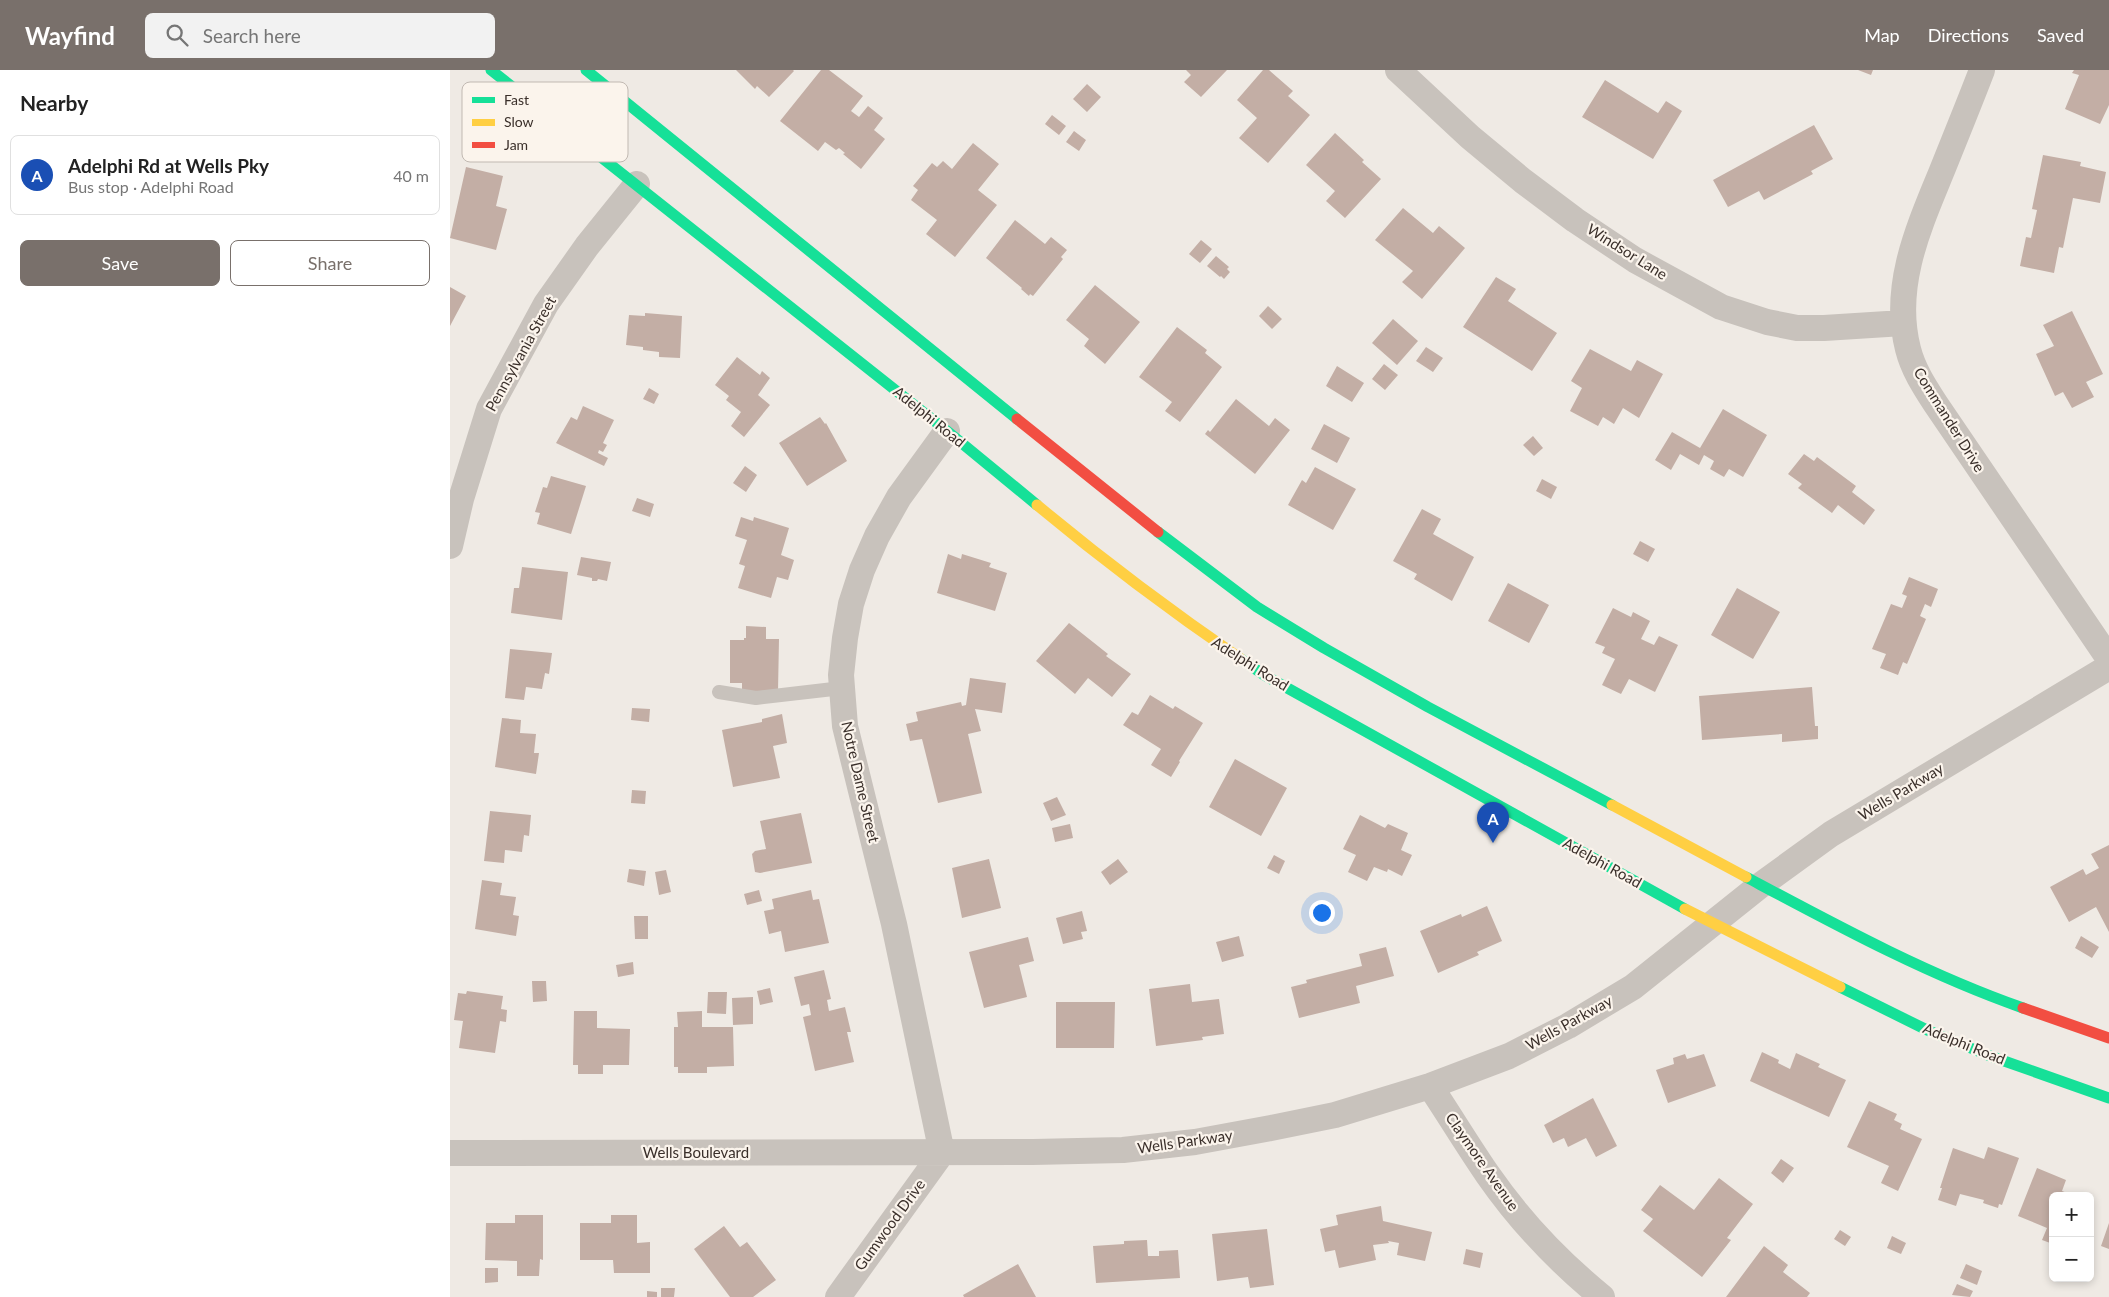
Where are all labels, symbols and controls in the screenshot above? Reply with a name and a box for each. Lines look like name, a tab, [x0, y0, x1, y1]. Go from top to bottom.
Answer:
search box	[145, 13, 495, 58]
text: Wayfind	[25, 21, 115, 50]
icon: search	[163, 21, 191, 49]
text: Search here	[203, 24, 301, 47]
text: Map	[1864, 24, 1900, 46]
text: Directions	[1928, 24, 2009, 46]
text: Saved	[2037, 24, 2084, 46]
legend	[462, 82, 628, 162]
text: Nearby	[20, 90, 88, 115]
text: Fast	[504, 91, 529, 108]
text: Slow	[504, 113, 534, 130]
text: Jam	[504, 136, 528, 153]
text: Adelphi Rd at Wells Pky	[68, 154, 269, 177]
text: A	[31, 166, 43, 185]
text: 40 m	[393, 166, 429, 185]
text: Bus stop · Adelphi Road	[68, 177, 234, 196]
street label: Windsor Lane	[1584, 219, 1671, 283]
button: Save	[20, 240, 220, 286]
button: Share	[230, 240, 430, 286]
street label: Pennsylvania Street	[481, 292, 559, 414]
street label: Commander Drive	[1910, 364, 1989, 475]
street label: Adelphi Road	[890, 382, 969, 451]
street label: Adelphi Road	[1209, 632, 1292, 694]
street label: Notre Dame Street	[838, 719, 884, 845]
street label: Wells Parkway	[1855, 759, 1946, 824]
pin: A	[1477, 802, 1509, 843]
street label: Adelphi Road	[1560, 833, 1645, 891]
your location	[1309, 900, 1335, 926]
street label: Wells Parkway	[1522, 991, 1615, 1053]
street label: Adelphi Road	[1921, 1018, 2008, 1068]
street label: Claymore Avenue	[1442, 1109, 1523, 1214]
street label: Wells Parkway	[1136, 1125, 1234, 1157]
street label: Wells Boulevard	[643, 1143, 749, 1161]
street label: Gumwood Drive	[850, 1175, 928, 1273]
map controls	[2049, 1192, 2094, 1282]
button: +	[2049, 1192, 2094, 1237]
button: −	[2049, 1237, 2094, 1282]

